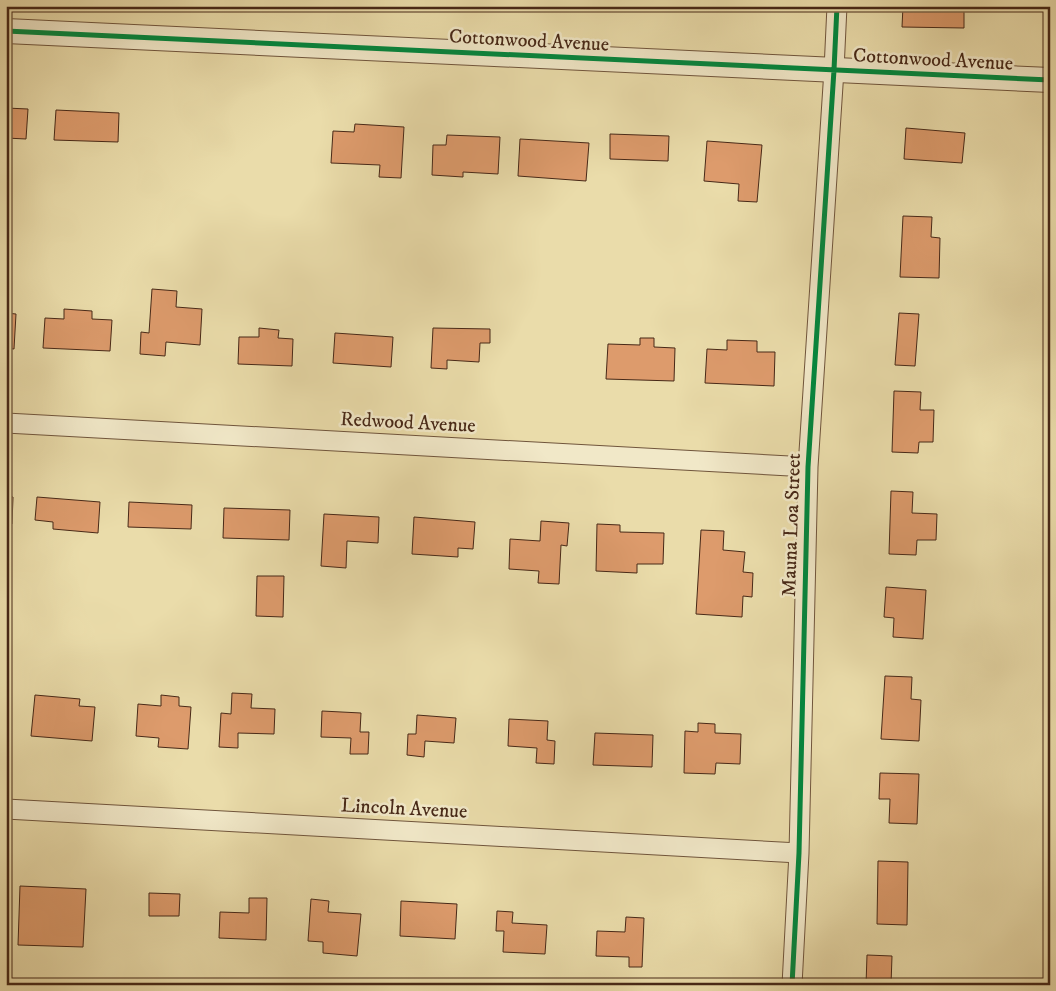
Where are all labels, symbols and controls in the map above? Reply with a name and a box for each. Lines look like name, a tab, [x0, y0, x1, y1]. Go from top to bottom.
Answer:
street label: Cottonwood Avenue	[448, 24, 610, 58]
street label: Cottonwood Avenue	[852, 43, 1014, 77]
street label: Redwood Avenue	[340, 407, 476, 439]
street label: Mauna Loa Street	[777, 453, 807, 597]
street label: Lincoln Avenue	[340, 793, 468, 825]

